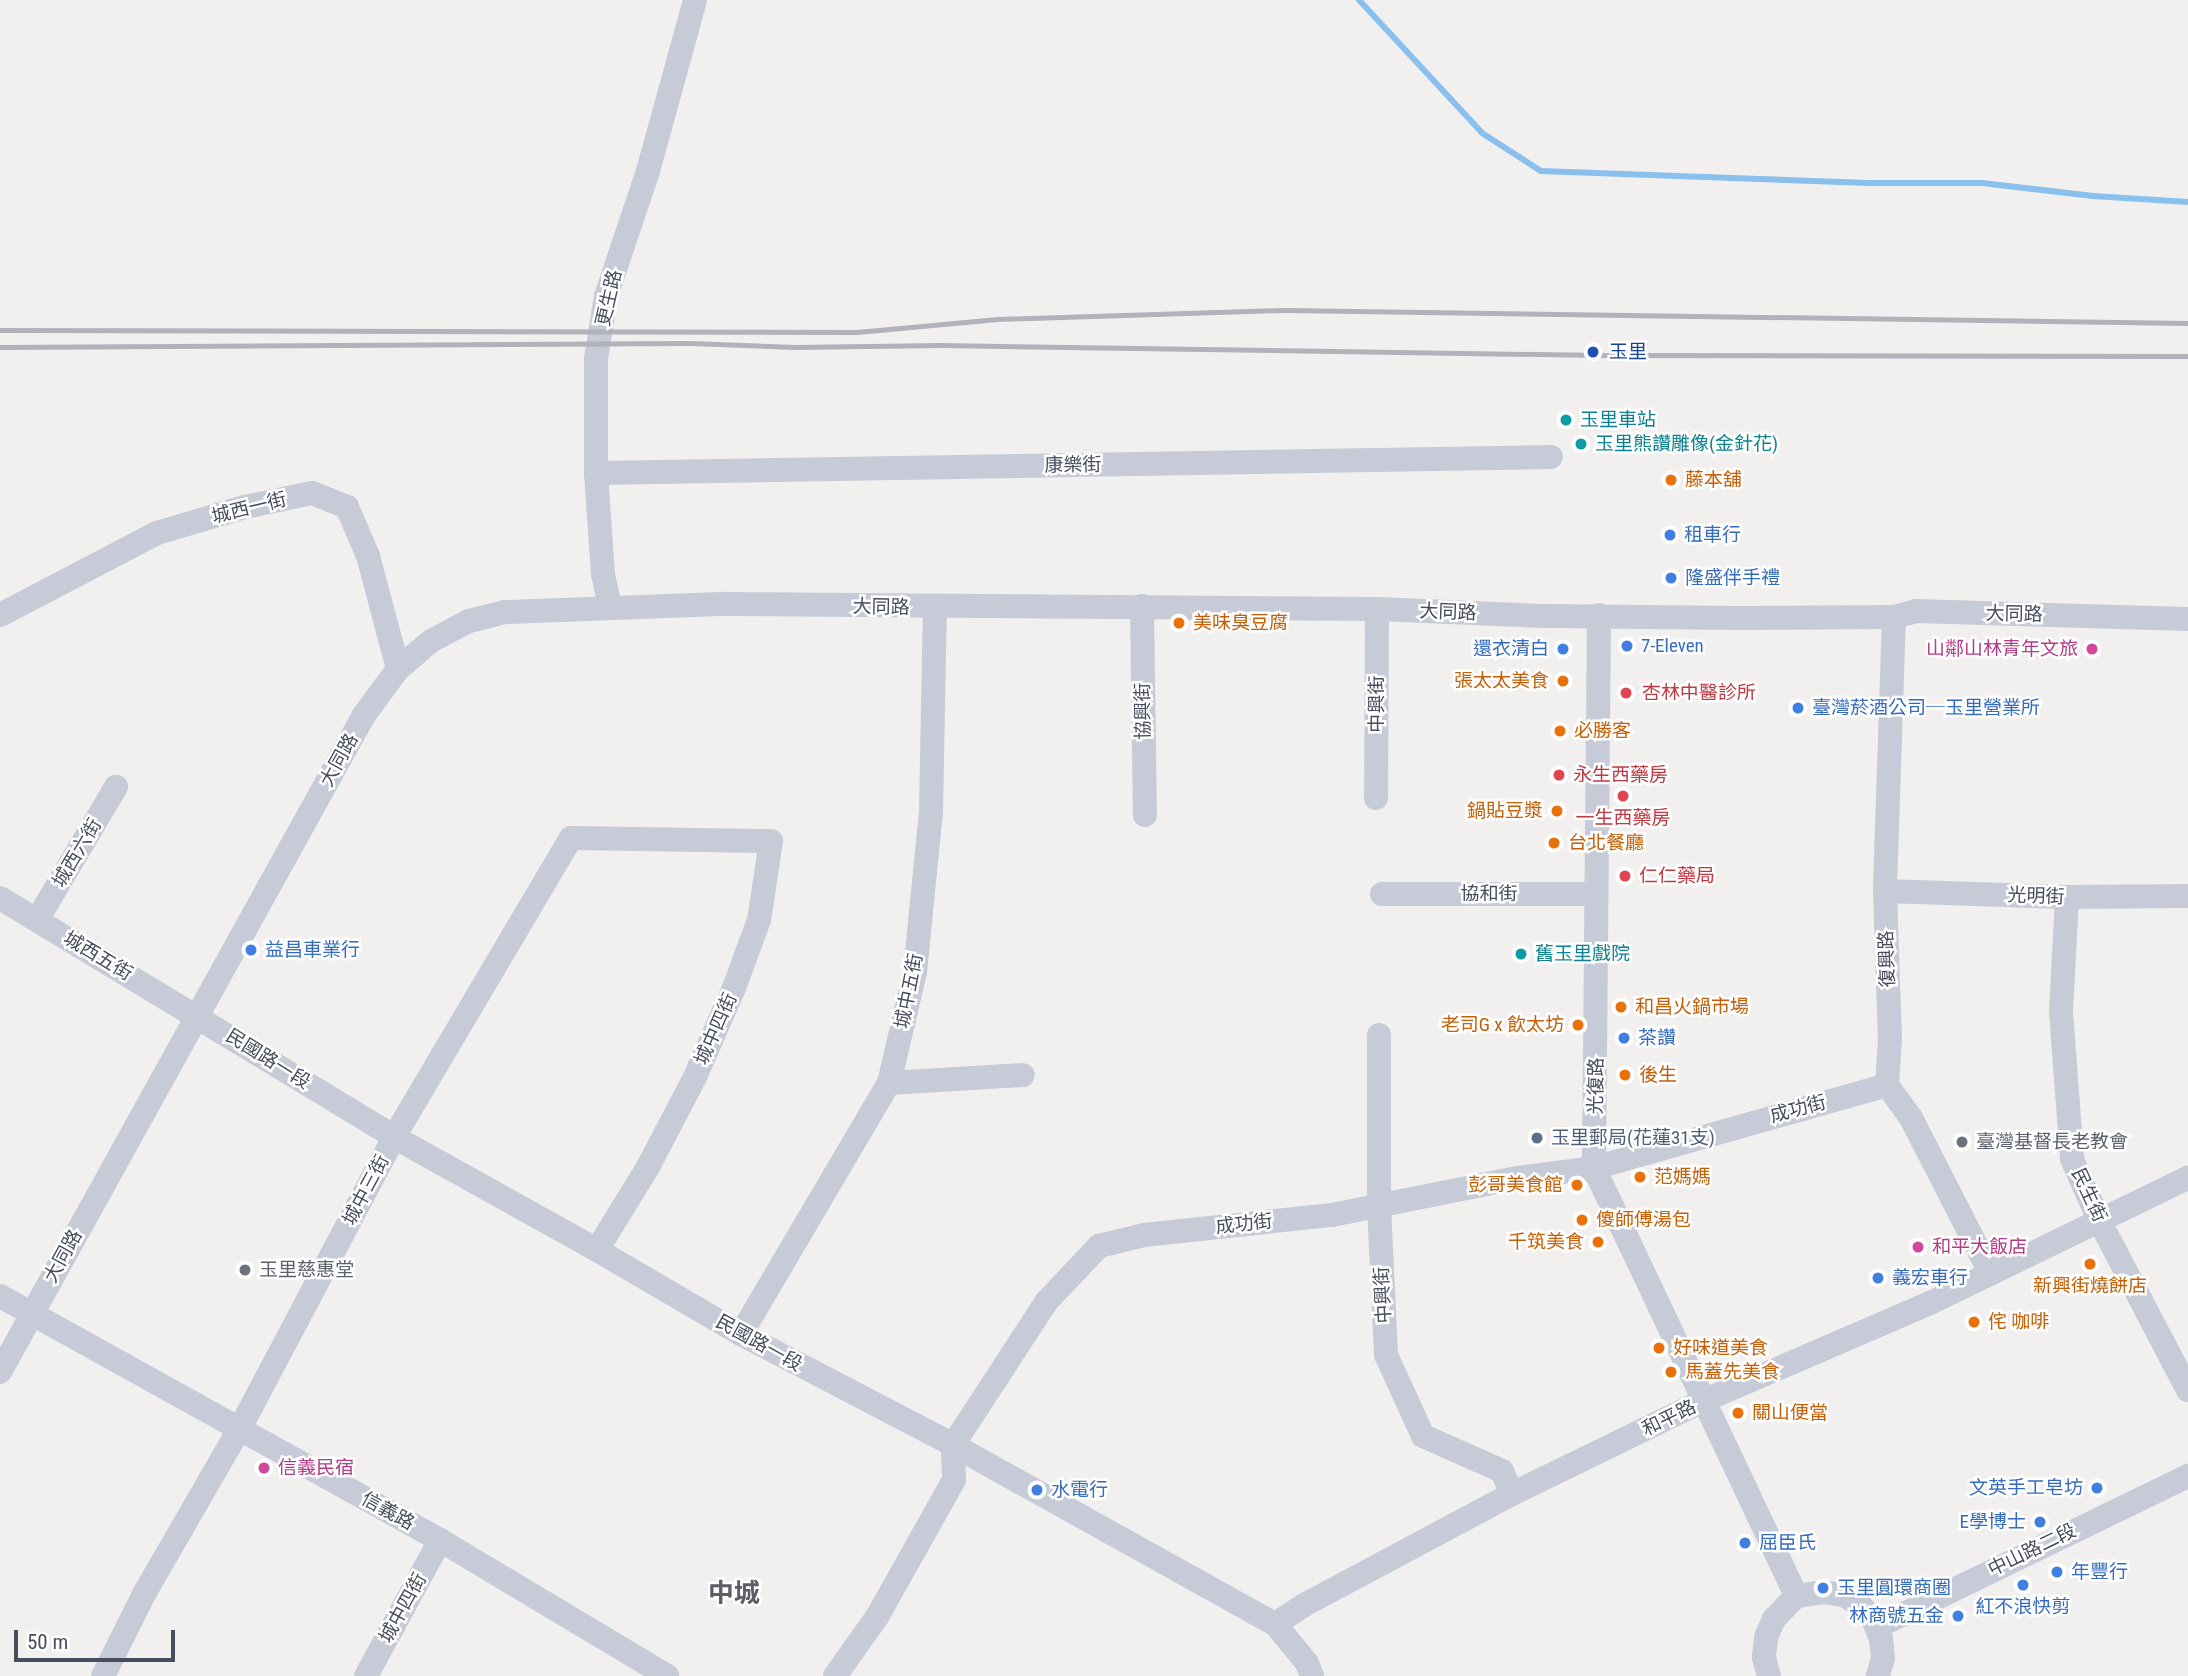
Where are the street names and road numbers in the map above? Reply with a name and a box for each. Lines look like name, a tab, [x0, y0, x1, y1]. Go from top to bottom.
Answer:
street label: 更生路	[591, 268, 627, 328]
street label: 康樂街	[1044, 453, 1102, 477]
street label: 城西一街	[209, 488, 289, 528]
street label: 大同路	[852, 595, 910, 619]
street label: 大同路	[1419, 600, 1477, 624]
street label: 大同路	[1985, 602, 2043, 626]
street label: 中興街	[1366, 676, 1388, 732]
street label: 協興街	[1131, 682, 1155, 740]
street label: 大同路	[315, 730, 363, 790]
street label: 城西六街	[48, 815, 106, 891]
street label: 協和街	[1461, 883, 1517, 905]
street label: 光明街	[2007, 884, 2065, 908]
street label: 城西五街	[60, 927, 136, 985]
street label: 復興路	[1875, 930, 1899, 988]
street label: 城中五街	[891, 952, 927, 1030]
street label: 城中四街	[690, 990, 742, 1068]
street label: 民國路一段	[222, 1024, 314, 1094]
street label: 光復路	[1584, 1057, 1608, 1115]
street label: 成功街	[1768, 1091, 1828, 1127]
street label: 城中三街	[338, 1151, 394, 1229]
street label: 民生街	[2067, 1164, 2111, 1226]
street label: 成功街	[1214, 1210, 1274, 1238]
street label: 大同路	[39, 1226, 87, 1286]
street label: 中興街	[1370, 1266, 1396, 1324]
street label: 民國路一段	[712, 1310, 806, 1376]
street label: 和平路	[1638, 1395, 1700, 1441]
street label: 信義路	[358, 1487, 418, 1535]
street label: 中山路二段	[1984, 1519, 2080, 1581]
street label: 城中四街	[375, 1569, 431, 1647]

